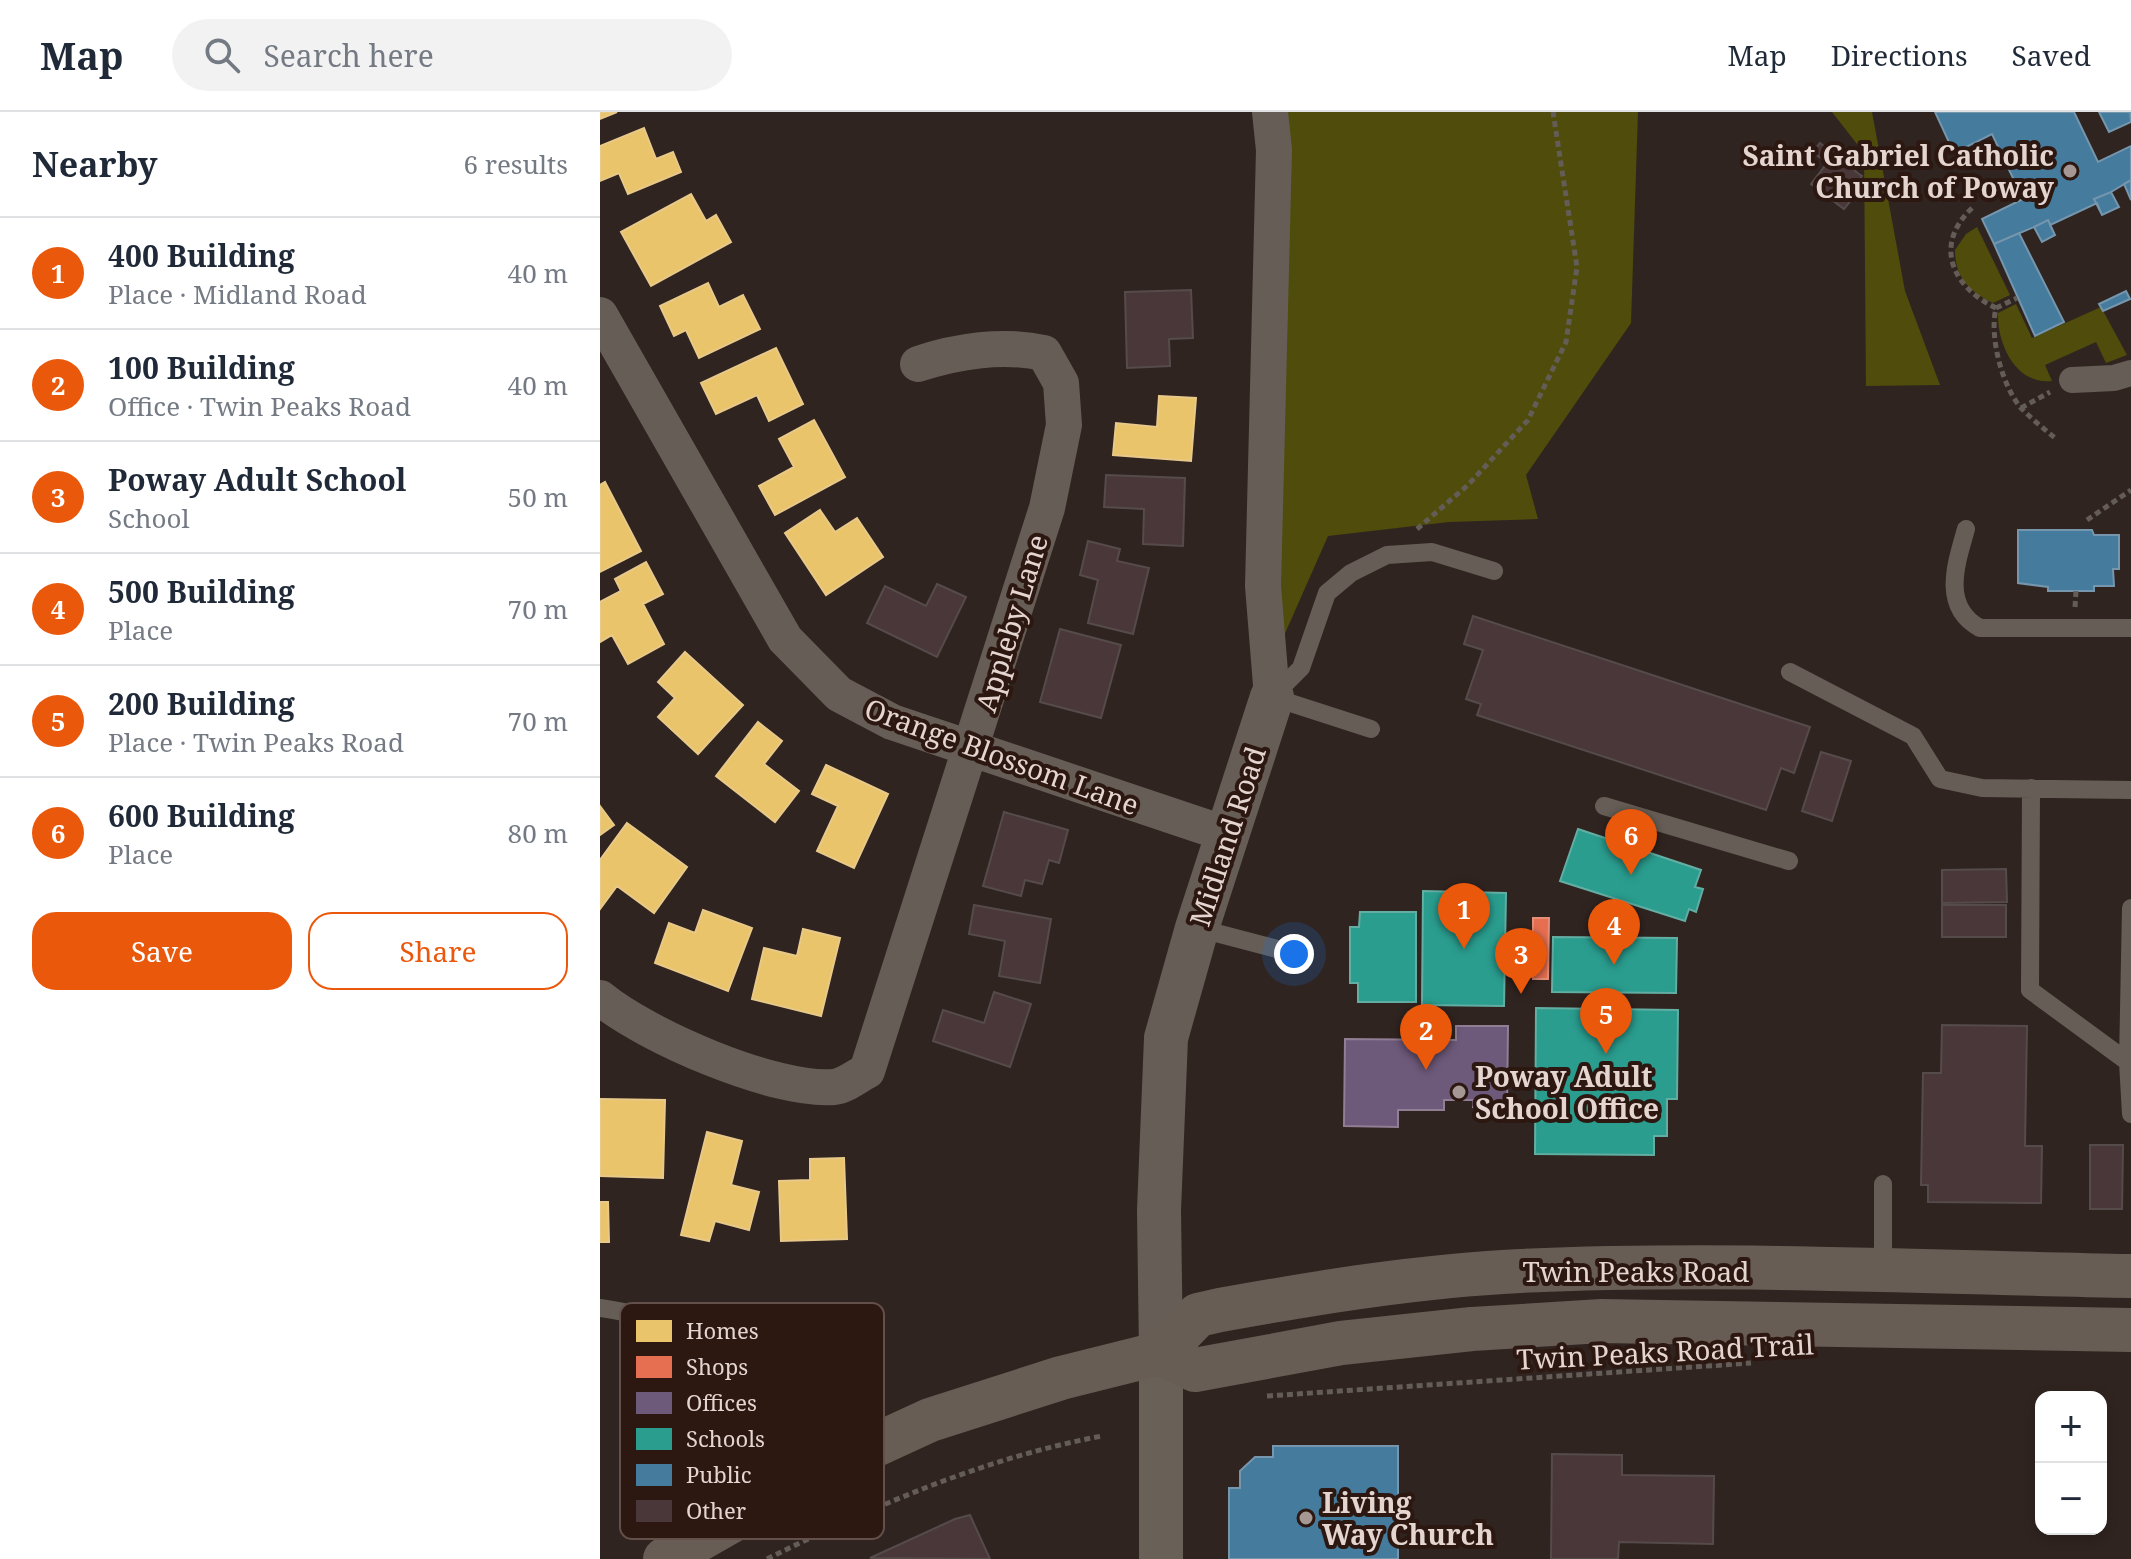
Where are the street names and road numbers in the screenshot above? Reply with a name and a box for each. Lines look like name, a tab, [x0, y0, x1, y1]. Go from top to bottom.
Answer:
street label: Appleby Lane	[966, 530, 1056, 716]
street label: Orange Blossom Lane	[860, 689, 1144, 823]
street label: Midland Road	[1180, 741, 1274, 931]
street label: Twin Peaks Road	[1522, 1252, 1750, 1290]
street label: Twin Peaks Road Trail	[1515, 1324, 1815, 1378]

